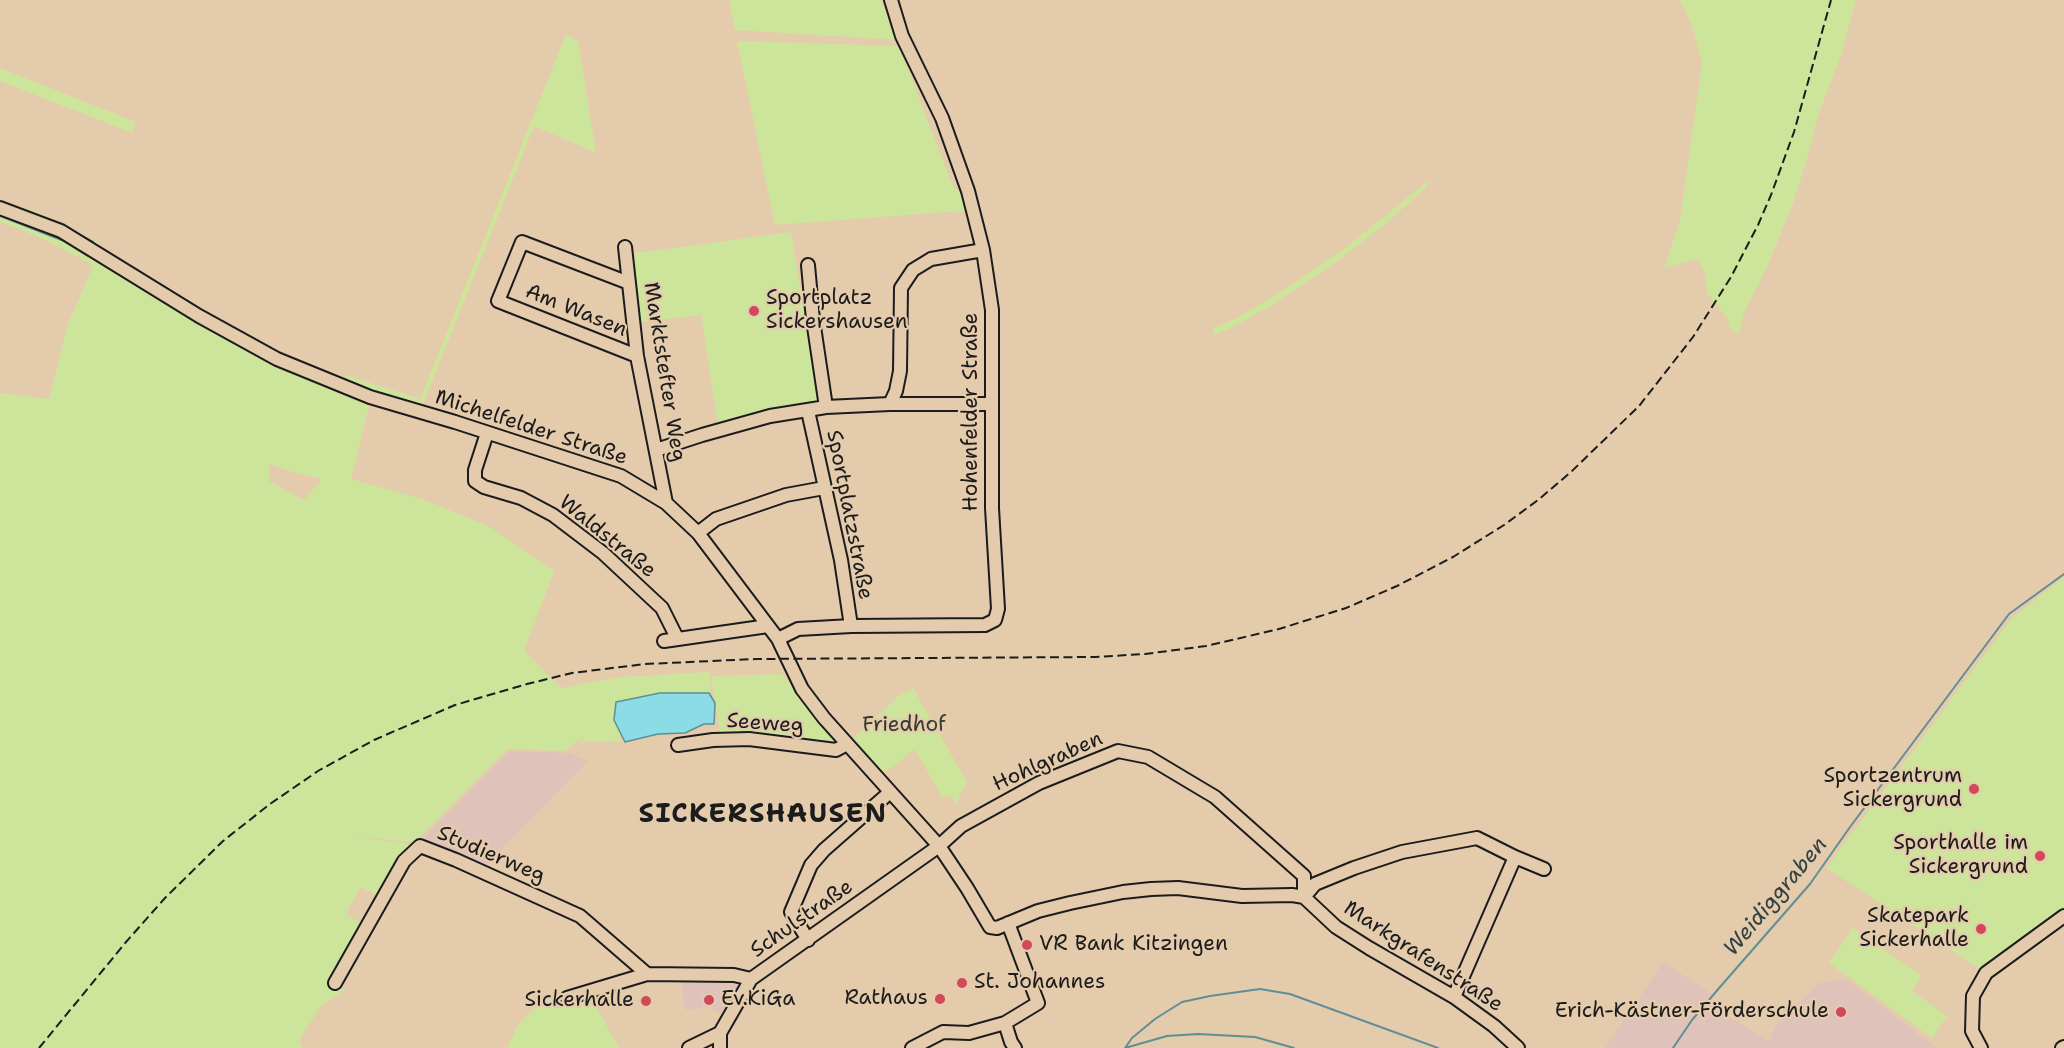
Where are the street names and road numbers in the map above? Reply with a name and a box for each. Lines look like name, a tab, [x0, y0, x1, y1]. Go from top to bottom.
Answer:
street label: Am Wasen	[522, 279, 630, 343]
street label: Marktstefter Weg	[637, 280, 691, 464]
street label: Hohenfelder Straße	[959, 313, 985, 511]
street label: Michelfelder Straße	[432, 385, 630, 471]
street label: Sportplatzstraße	[820, 428, 878, 602]
street label: Waldstraße	[553, 490, 661, 584]
street label: Seeweg	[726, 709, 804, 739]
street label: Hohlgraben	[989, 727, 1107, 797]
street label: Studierweg	[433, 821, 549, 889]
street label: Schulstraße	[746, 875, 858, 963]
street label: Markgrafenstraße	[1339, 896, 1507, 1018]

